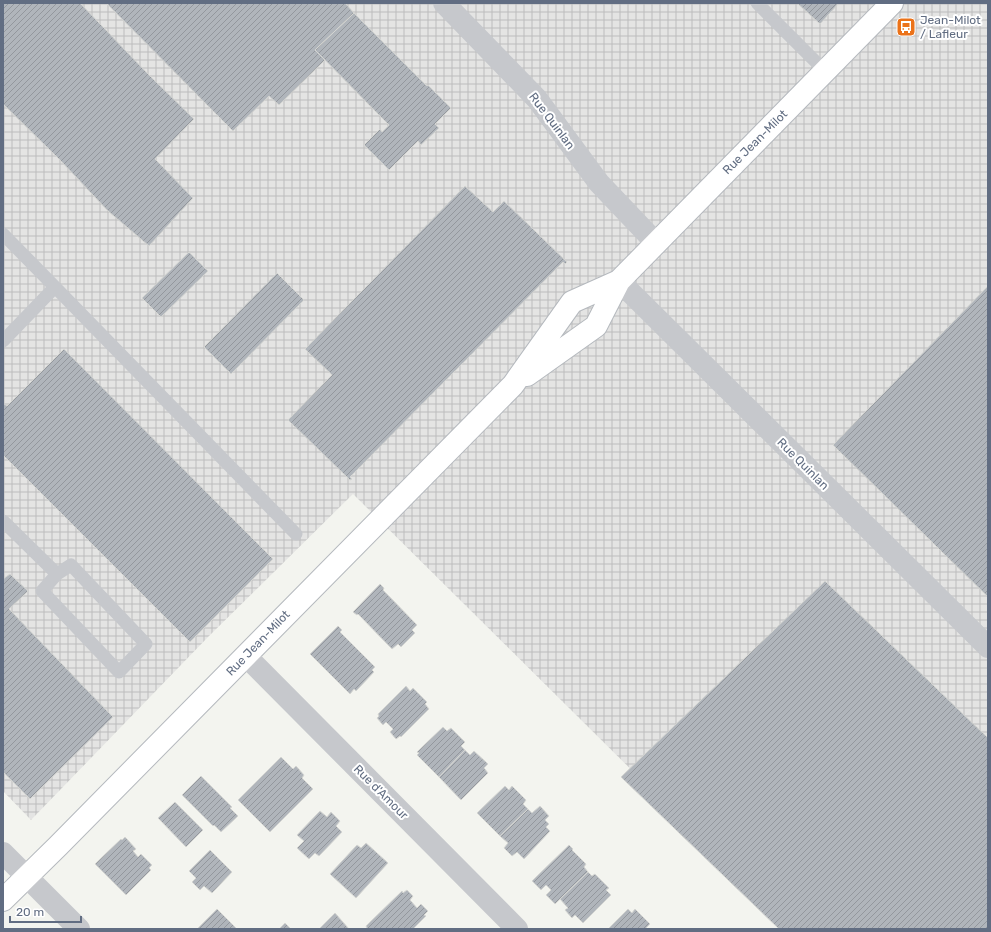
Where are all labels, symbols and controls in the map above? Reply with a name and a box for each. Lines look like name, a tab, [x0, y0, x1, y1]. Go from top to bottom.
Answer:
place label: Jean-Milot / Lafleur	[920, 13, 981, 41]
bus stop icon: Jean-Milot / Lafleur	[895, 16, 917, 38]
street label: Rue Quinlan	[526, 90, 578, 152]
street label: Rue Jean-Milot	[720, 107, 790, 177]
street label: Rue Quinlan	[774, 435, 832, 493]
street label: Rue Jean-Milot	[223, 607, 293, 679]
street label: Rue d'Amour	[351, 762, 411, 822]
scale bar	[10, 898, 81, 924]
text: 20 m	[16, 905, 44, 919]

